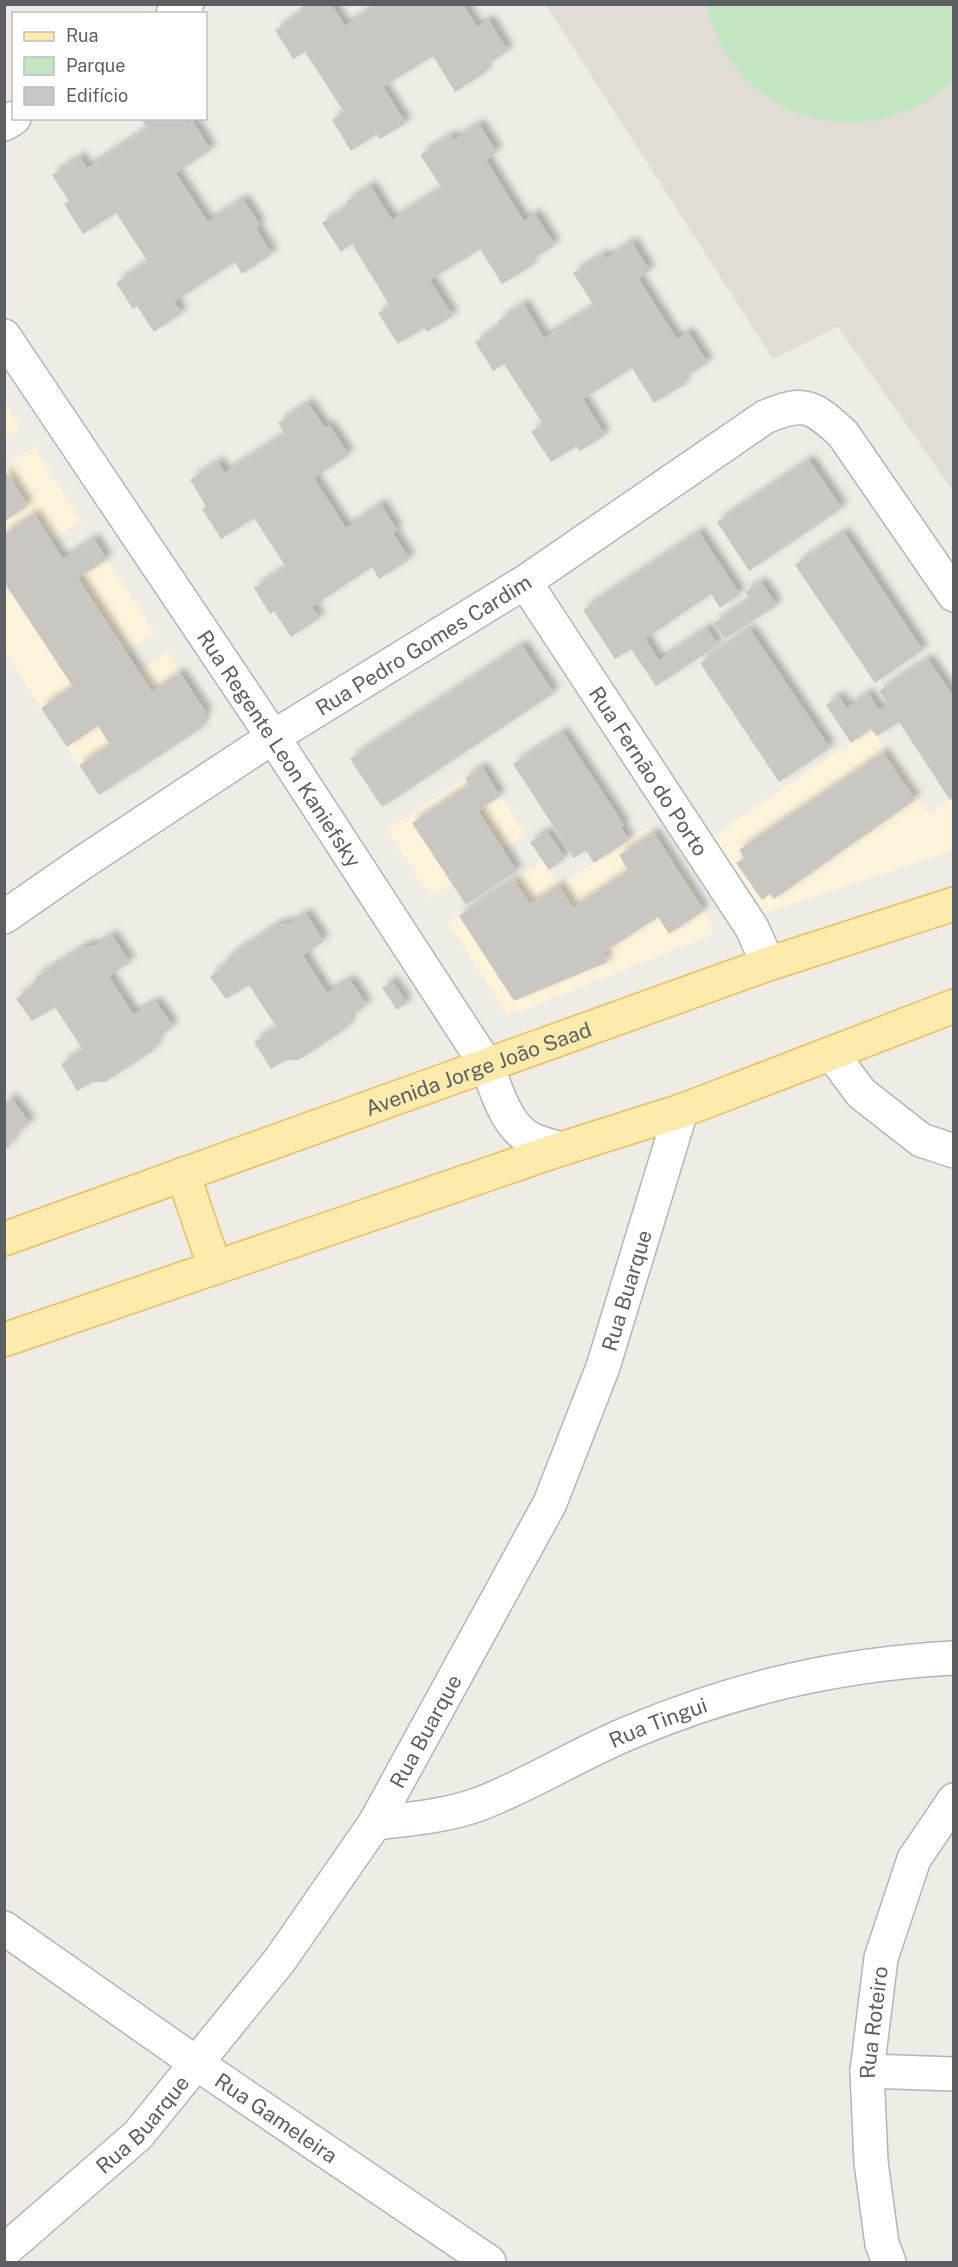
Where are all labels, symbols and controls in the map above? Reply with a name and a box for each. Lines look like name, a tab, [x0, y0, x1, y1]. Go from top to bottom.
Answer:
legend	[12, 12, 207, 120]
text: Rua	[66, 25, 98, 46]
text: Parque	[66, 55, 126, 76]
text: Edifício	[66, 85, 128, 106]
street label: Rua Pedro Gomes Cardim	[311, 569, 536, 720]
street label: Rua Regente Leon Kaniefsky	[192, 625, 367, 872]
street label: Rua Fernão do Porto	[584, 681, 714, 860]
street label: Avenida Jorge João Saad	[362, 1016, 595, 1120]
street label: Rua Buarque	[596, 1227, 657, 1354]
street label: Rua Buarque	[384, 1670, 466, 1792]
street label: Rua Tingui	[605, 1692, 710, 1753]
street label: Rua Roteiro	[854, 1965, 892, 2079]
street label: Rua Gameleira	[210, 2067, 343, 2168]
street label: Rua Buarque	[90, 2070, 194, 2179]

